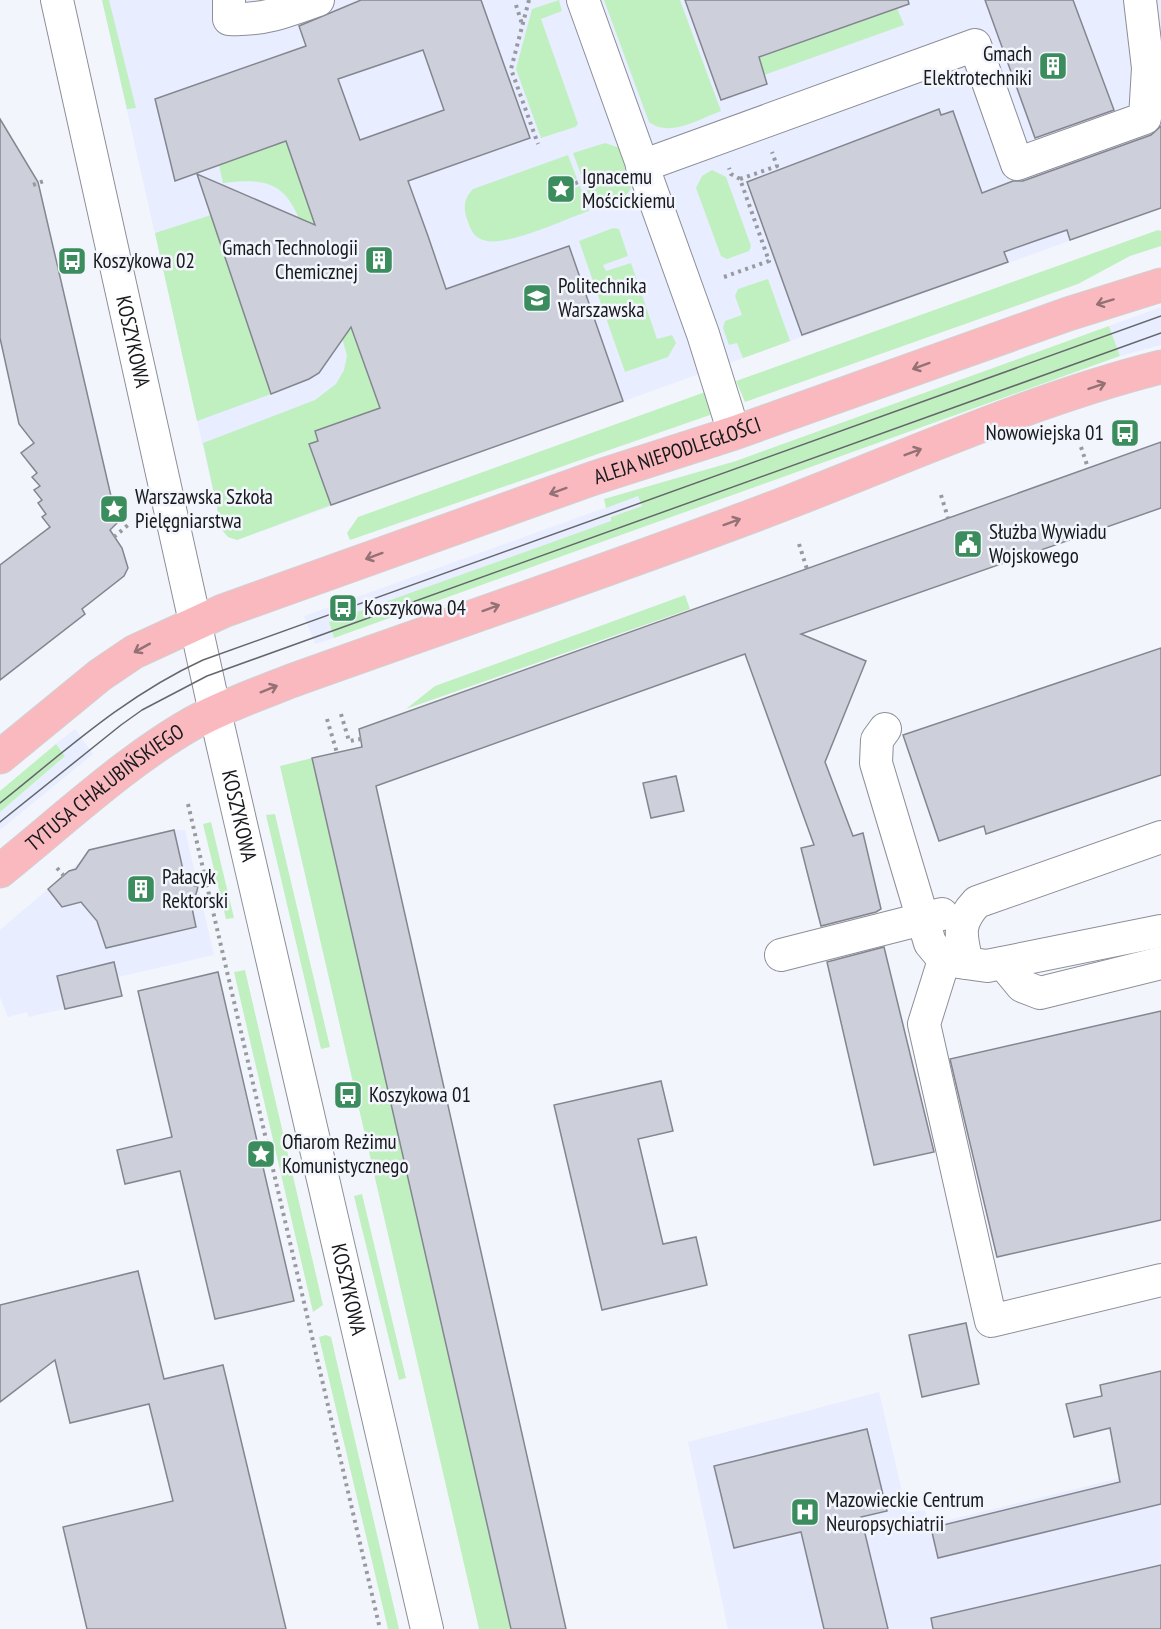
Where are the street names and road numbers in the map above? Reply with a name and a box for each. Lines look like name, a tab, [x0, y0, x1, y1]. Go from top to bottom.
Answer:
street label: KOSZYKOWA	[110, 293, 157, 390]
street label: ALEJA NIEPODLEGŁOŚCI	[590, 411, 764, 490]
street label: TYTUSA CHAŁUBIŃSKIEGO	[20, 718, 189, 857]
street label: KOSZYKOWA	[216, 767, 263, 864]
street label: KOSZYKOWA	[325, 1241, 373, 1338]

